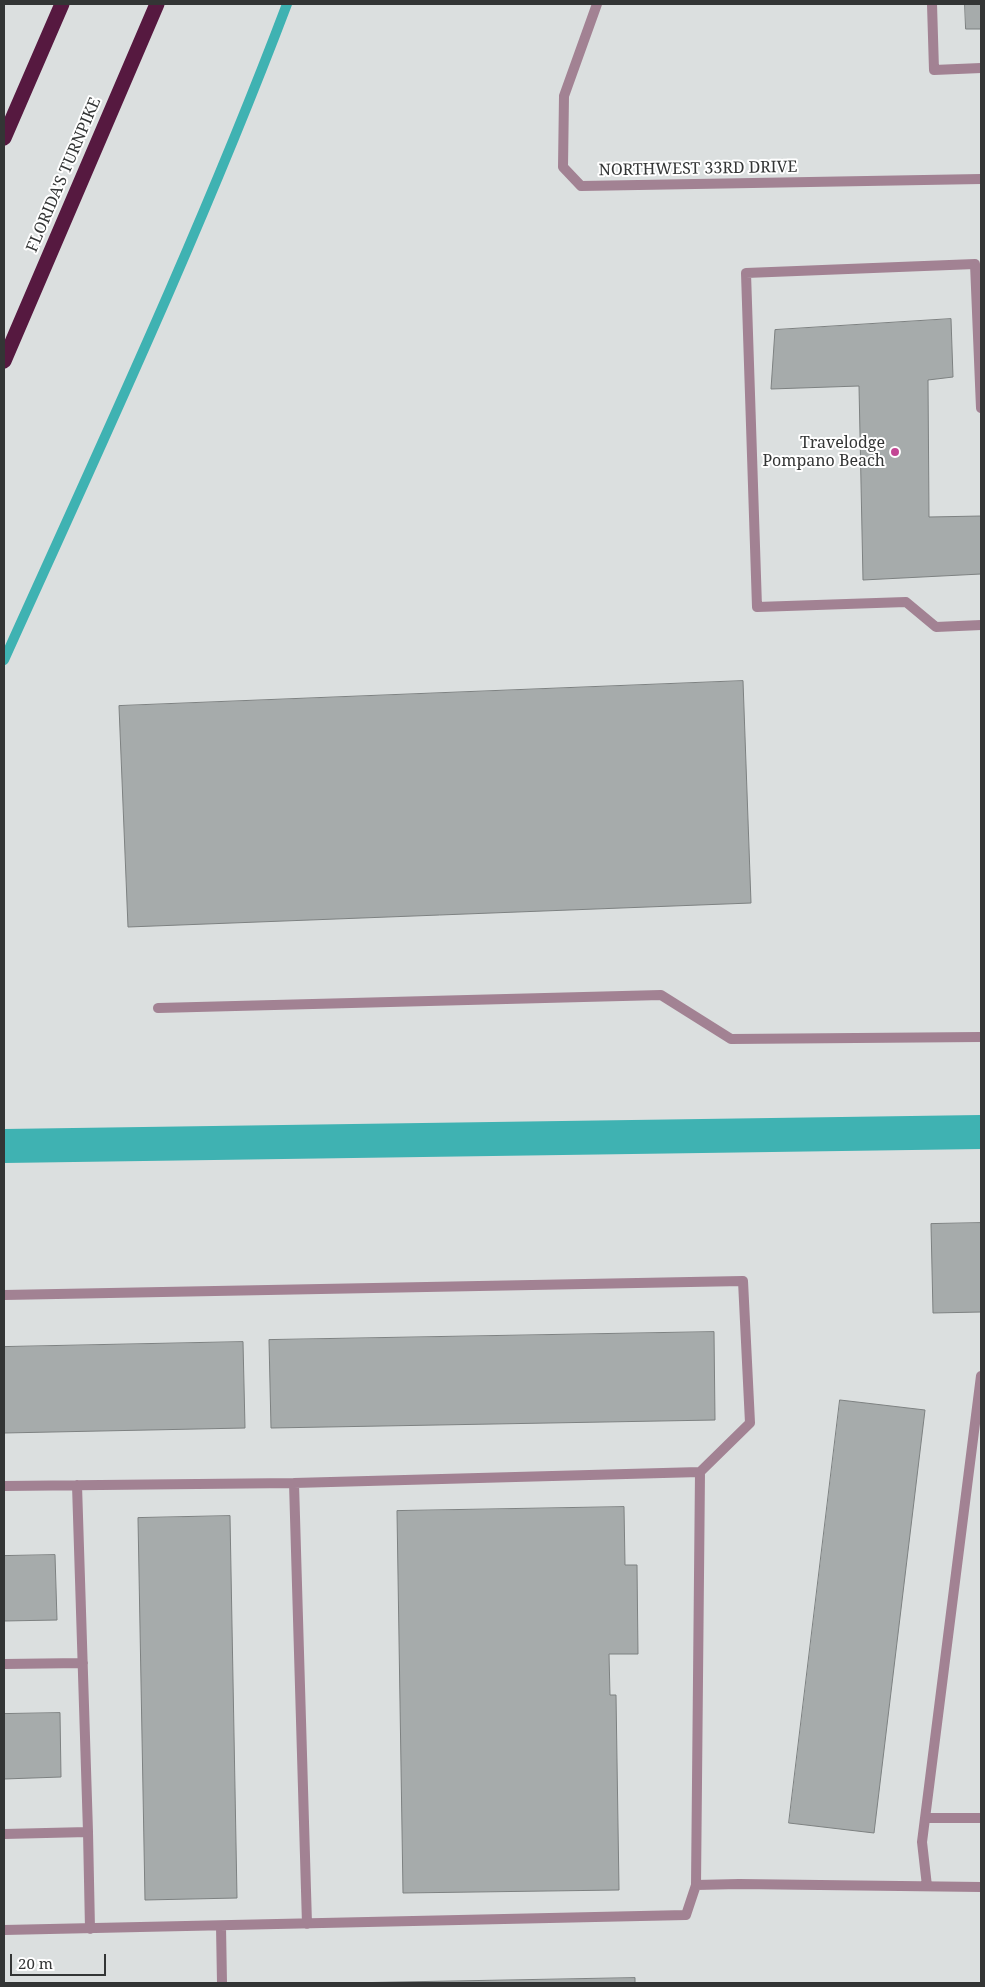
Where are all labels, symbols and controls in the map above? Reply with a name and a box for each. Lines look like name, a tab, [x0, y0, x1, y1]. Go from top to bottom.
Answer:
street label: FLORIDA'S TURNPIKE	[23, 95, 105, 255]
street label: NORTHWEST 33RD DRIVE	[598, 158, 798, 180]
place label: Travelodge Pompano Beach	[762, 433, 885, 471]
marker: Travelodge Pompano Beach	[889, 446, 901, 458]
scale bar	[12, 1944, 109, 1976]
text: 20 m	[18, 1953, 53, 1973]

